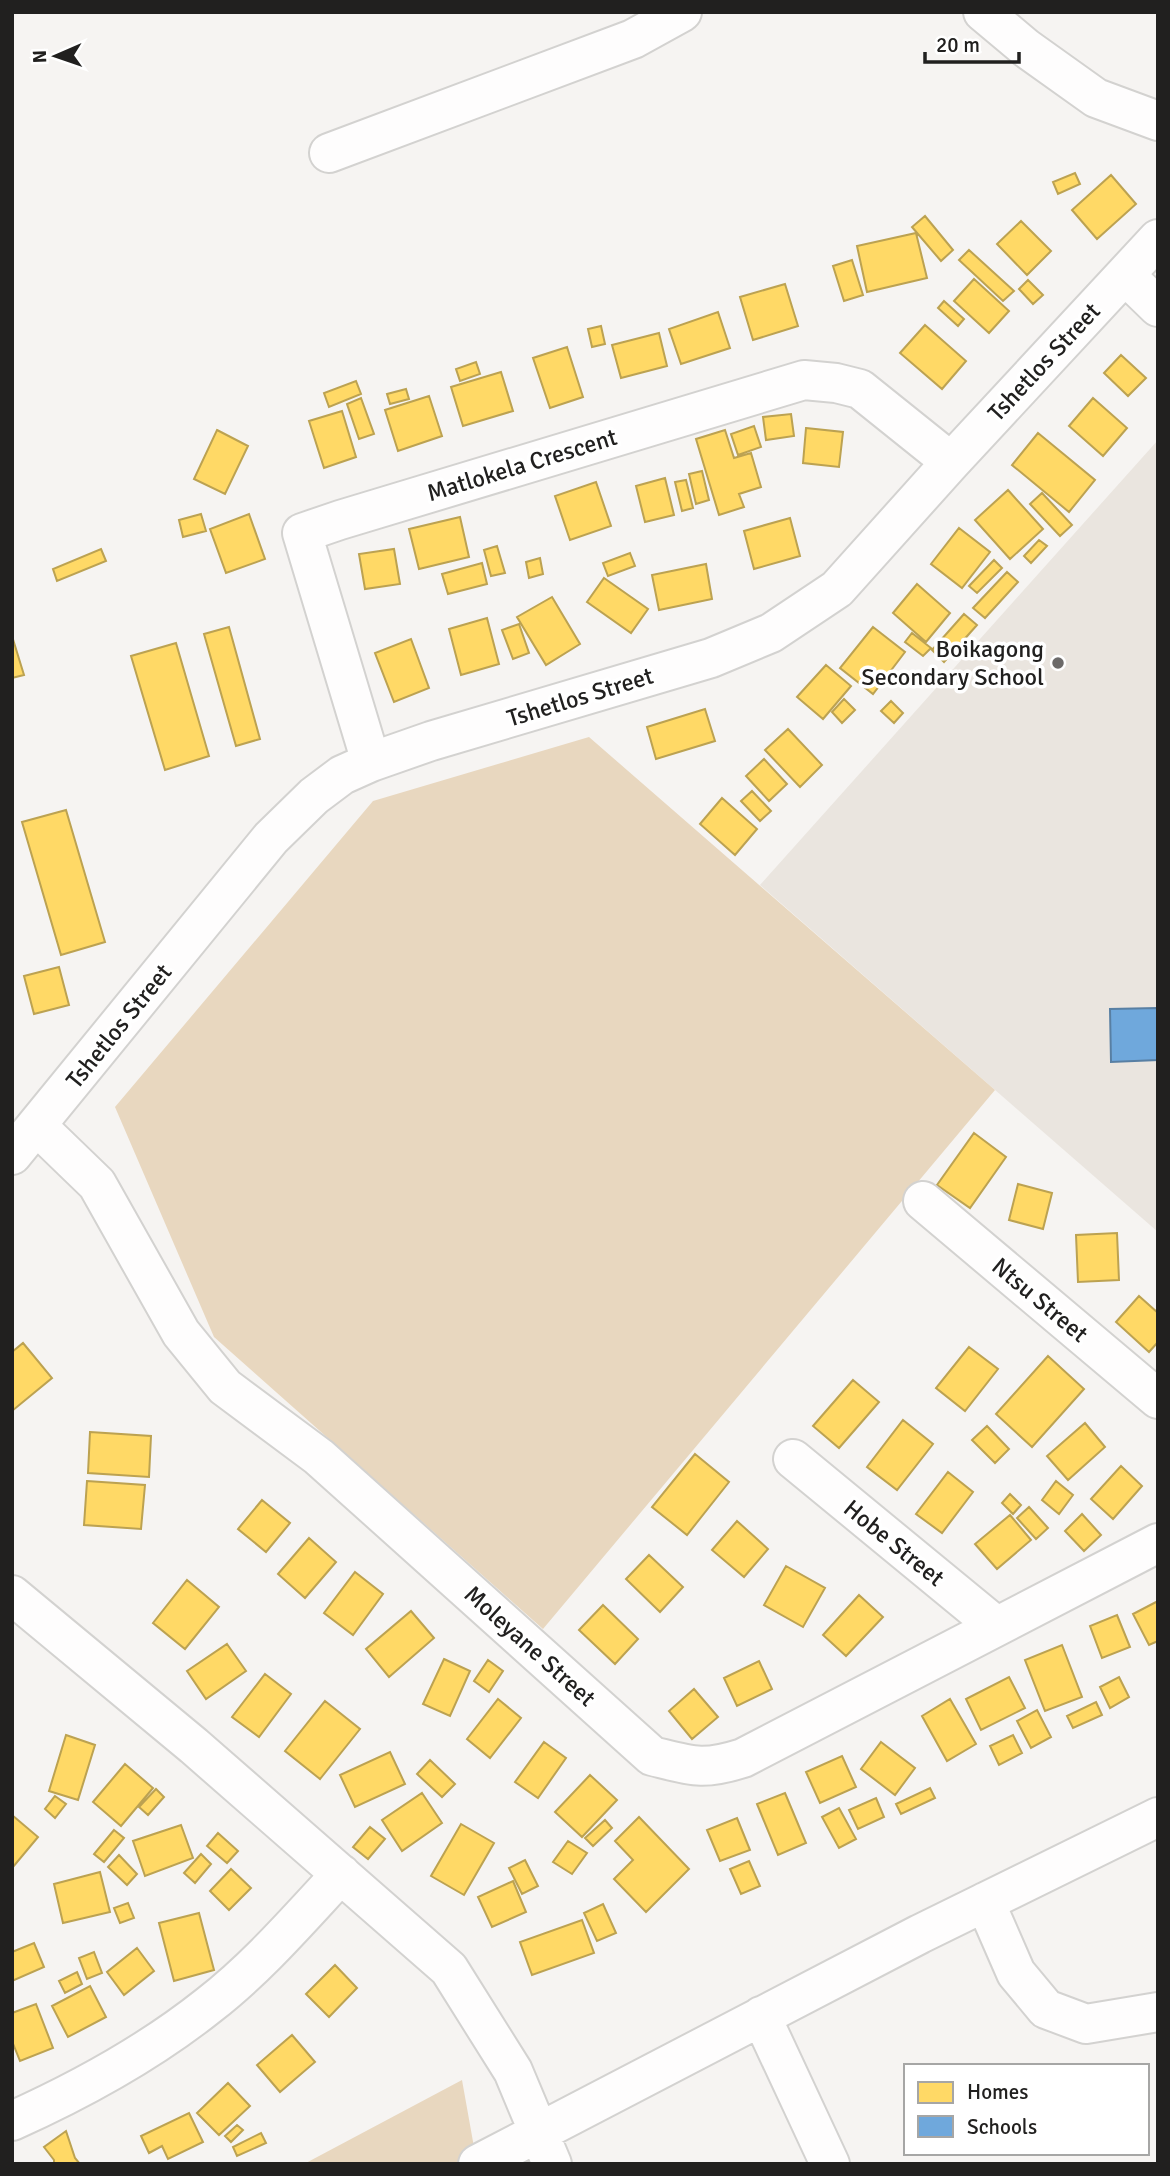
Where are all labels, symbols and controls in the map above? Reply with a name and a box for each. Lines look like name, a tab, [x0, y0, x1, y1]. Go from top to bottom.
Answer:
north arrow	[21, 21, 91, 91]
scale bar	[925, 21, 1020, 65]
text: 20 m	[936, 32, 980, 58]
text: N	[28, 50, 52, 64]
street label: Tshetlos Street	[981, 296, 1107, 428]
street label: Matlokela Crescent	[423, 422, 621, 508]
place label: Boikagong Secondary School	[861, 634, 1044, 692]
marker: Boikagong Secondary School	[1050, 655, 1066, 671]
street label: Tshetlos Street	[503, 661, 657, 733]
street label: Tshetlos Street	[60, 958, 178, 1094]
street label: Ntsu Street	[986, 1251, 1094, 1349]
street label: Hobe Street	[837, 1493, 951, 1593]
street label: Moleyane Street	[458, 1579, 602, 1713]
legend	[904, 2064, 1149, 2155]
text: Homes	[967, 2079, 1029, 2105]
text: Schools	[967, 2114, 1037, 2140]

